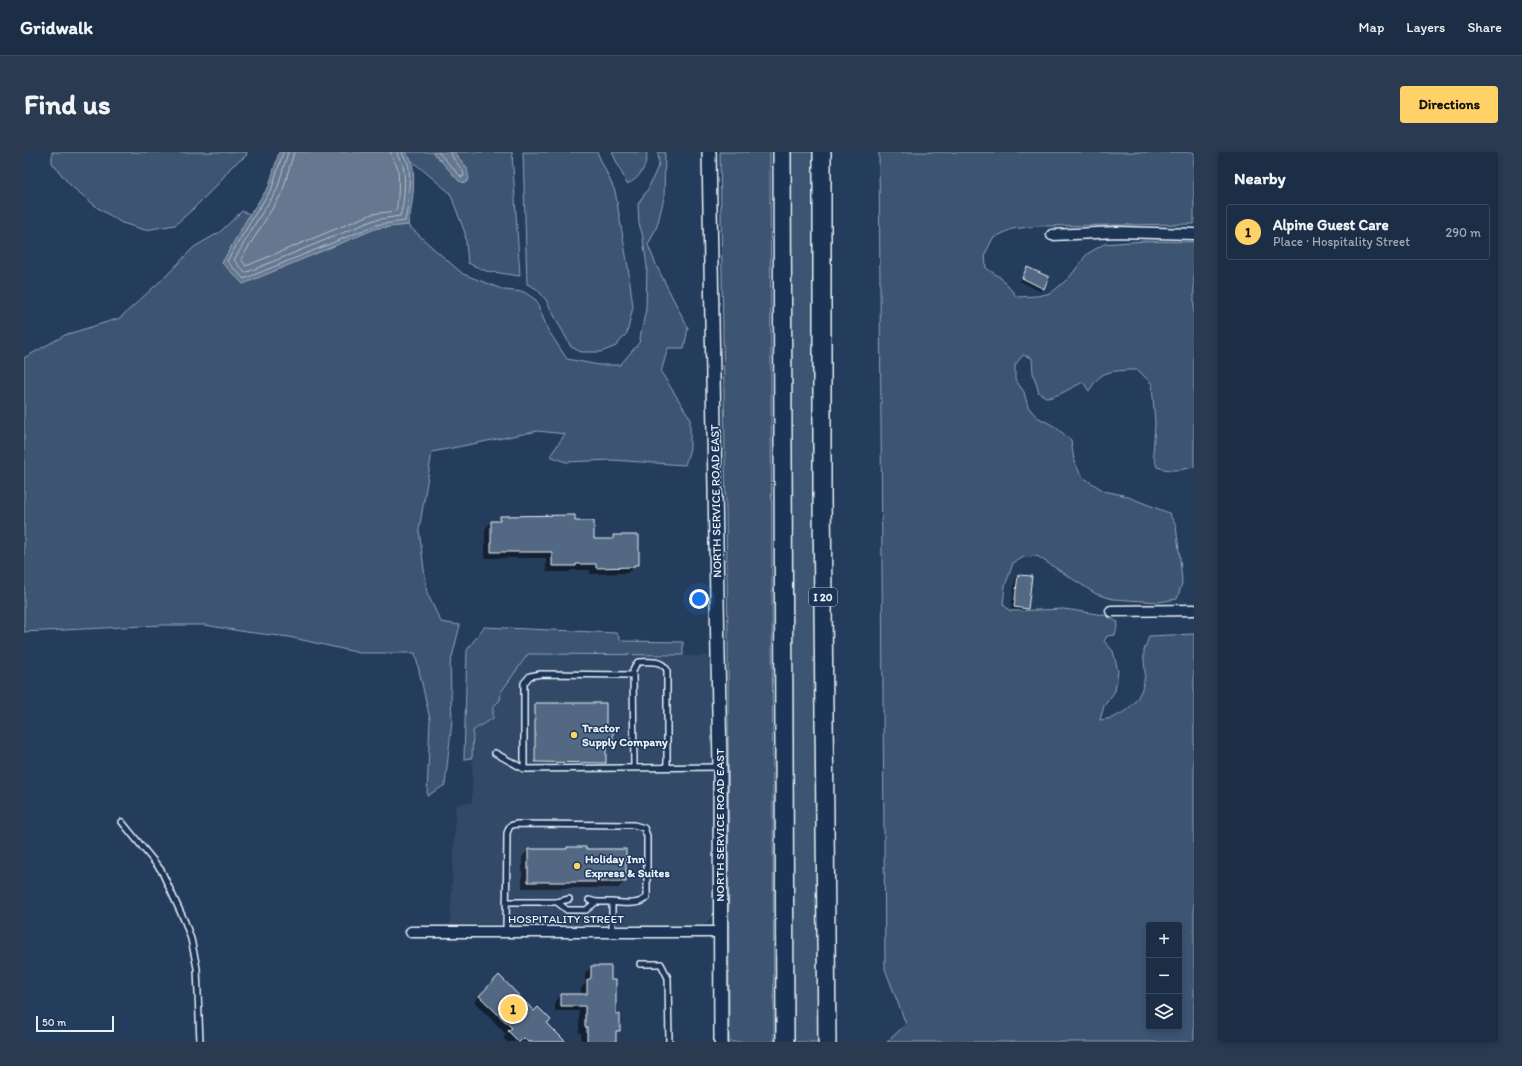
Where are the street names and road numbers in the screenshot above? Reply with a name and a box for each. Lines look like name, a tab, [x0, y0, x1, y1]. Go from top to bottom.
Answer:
street label: NORTH SERVICE ROAD EAST	[708, 424, 724, 578]
road number: I 20	[809, 588, 837, 606]
street label: NORTH SERVICE ROAD EAST	[713, 748, 727, 902]
street label: HOSPITALITY STREET	[508, 912, 624, 926]

